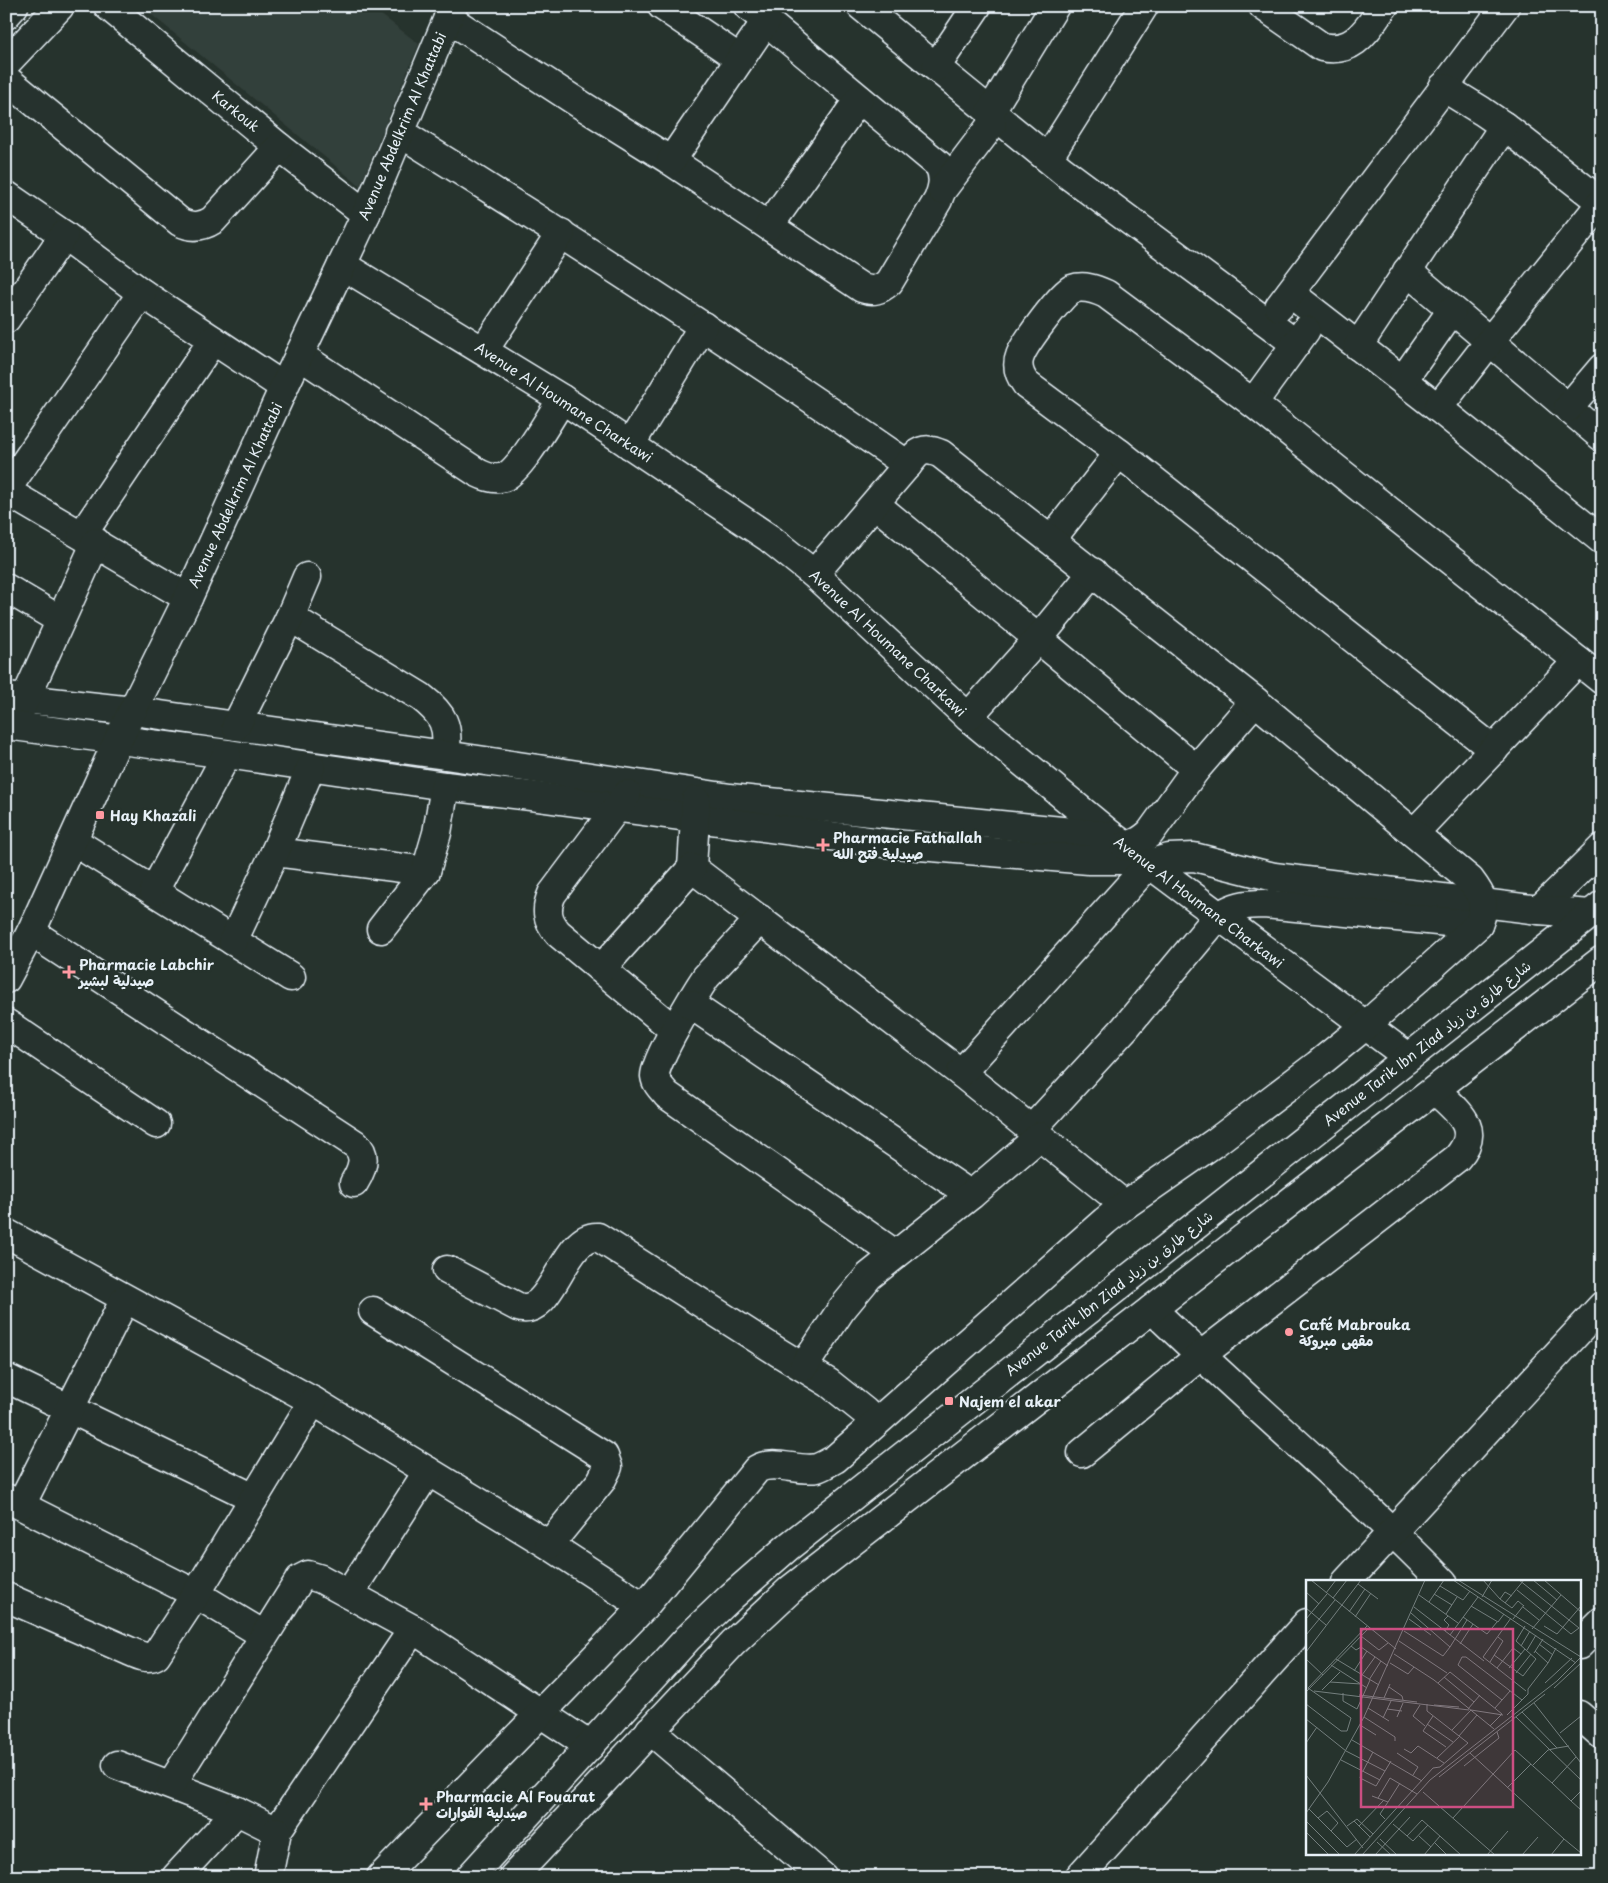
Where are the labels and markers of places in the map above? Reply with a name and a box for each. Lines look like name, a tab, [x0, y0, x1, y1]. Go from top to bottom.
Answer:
place label: Hay Khazali	[110, 805, 196, 826]
marker: Hay Khazali	[94, 809, 106, 821]
place label: Pharmacie Fathallah صيدلية فتح الله	[833, 827, 982, 864]
marker: Pharmacie Fathallah صيدلية فتح الله	[817, 839, 829, 851]
place label: Pharmacie Labchir صيدلية لبشير	[77, 954, 215, 991]
marker: Pharmacie Labchir صيدلية لبشير	[63, 966, 75, 978]
place label: Café Mabrouka مقهى مبروكة	[1299, 1314, 1411, 1351]
marker: Café Mabrouka مقهى مبروكة	[1283, 1326, 1295, 1338]
place label: Najem el akar	[959, 1391, 1061, 1412]
marker: Najem el akar	[943, 1395, 955, 1407]
place label: Pharmacie Al Fouarat صيدلية الفوارات	[436, 1786, 595, 1823]
marker: Pharmacie Al Fouarat صيدلية الفوارات	[420, 1798, 432, 1810]

